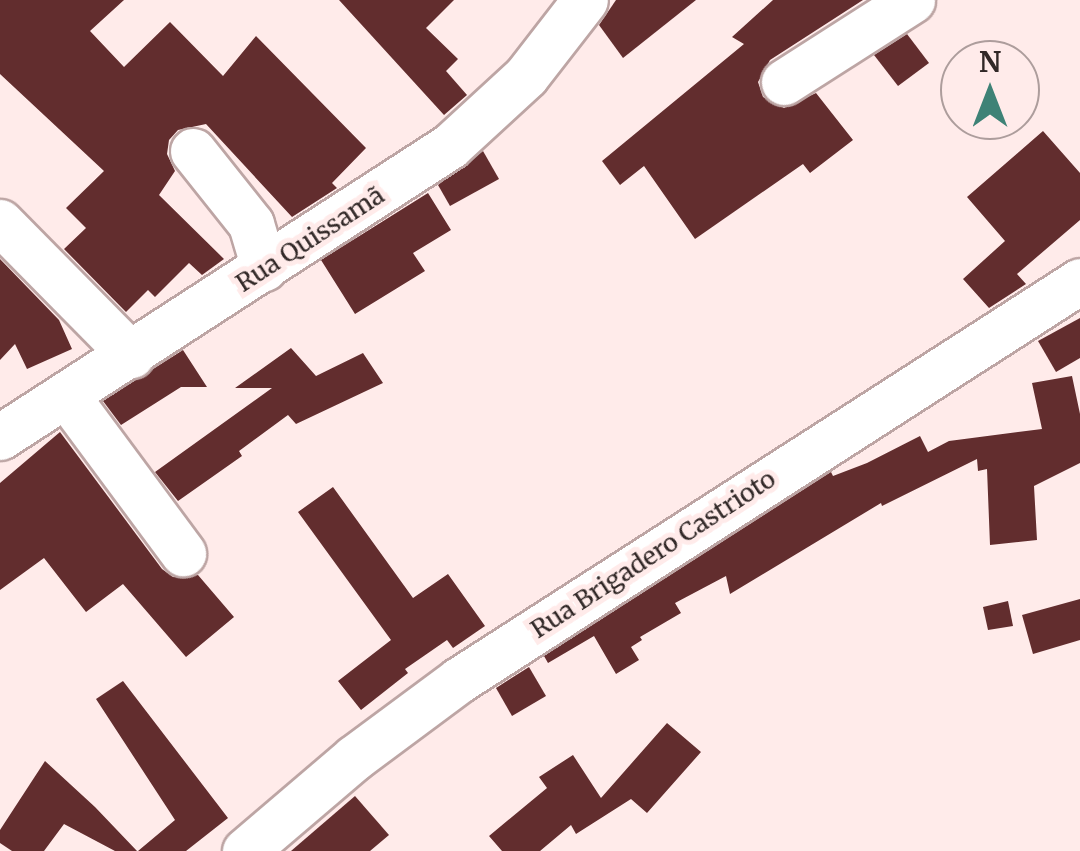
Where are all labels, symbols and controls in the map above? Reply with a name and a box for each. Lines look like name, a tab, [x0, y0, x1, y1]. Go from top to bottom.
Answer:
north arrow	[940, 40, 1040, 140]
text: N	[979, 44, 1001, 80]
street label: Rua Quissamã	[230, 180, 390, 298]
street label: Rua Brigadero Castrioto	[525, 464, 781, 644]

